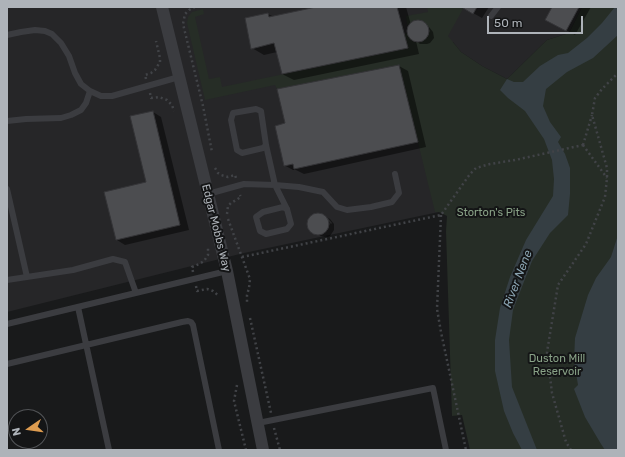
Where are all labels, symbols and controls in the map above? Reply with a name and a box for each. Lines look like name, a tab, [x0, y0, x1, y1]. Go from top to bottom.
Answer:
scale bar	[489, 8, 585, 34]
text: 50 m	[494, 16, 522, 30]
street label: Edgar Mobbs Way	[199, 183, 233, 273]
park label: Storton's Pits	[457, 206, 525, 220]
water label: River Nene	[500, 248, 536, 310]
park label: Duston Mill Reservoir	[529, 352, 585, 378]
north arrow	[8, 409, 48, 449]
text: N	[10, 426, 24, 437]

